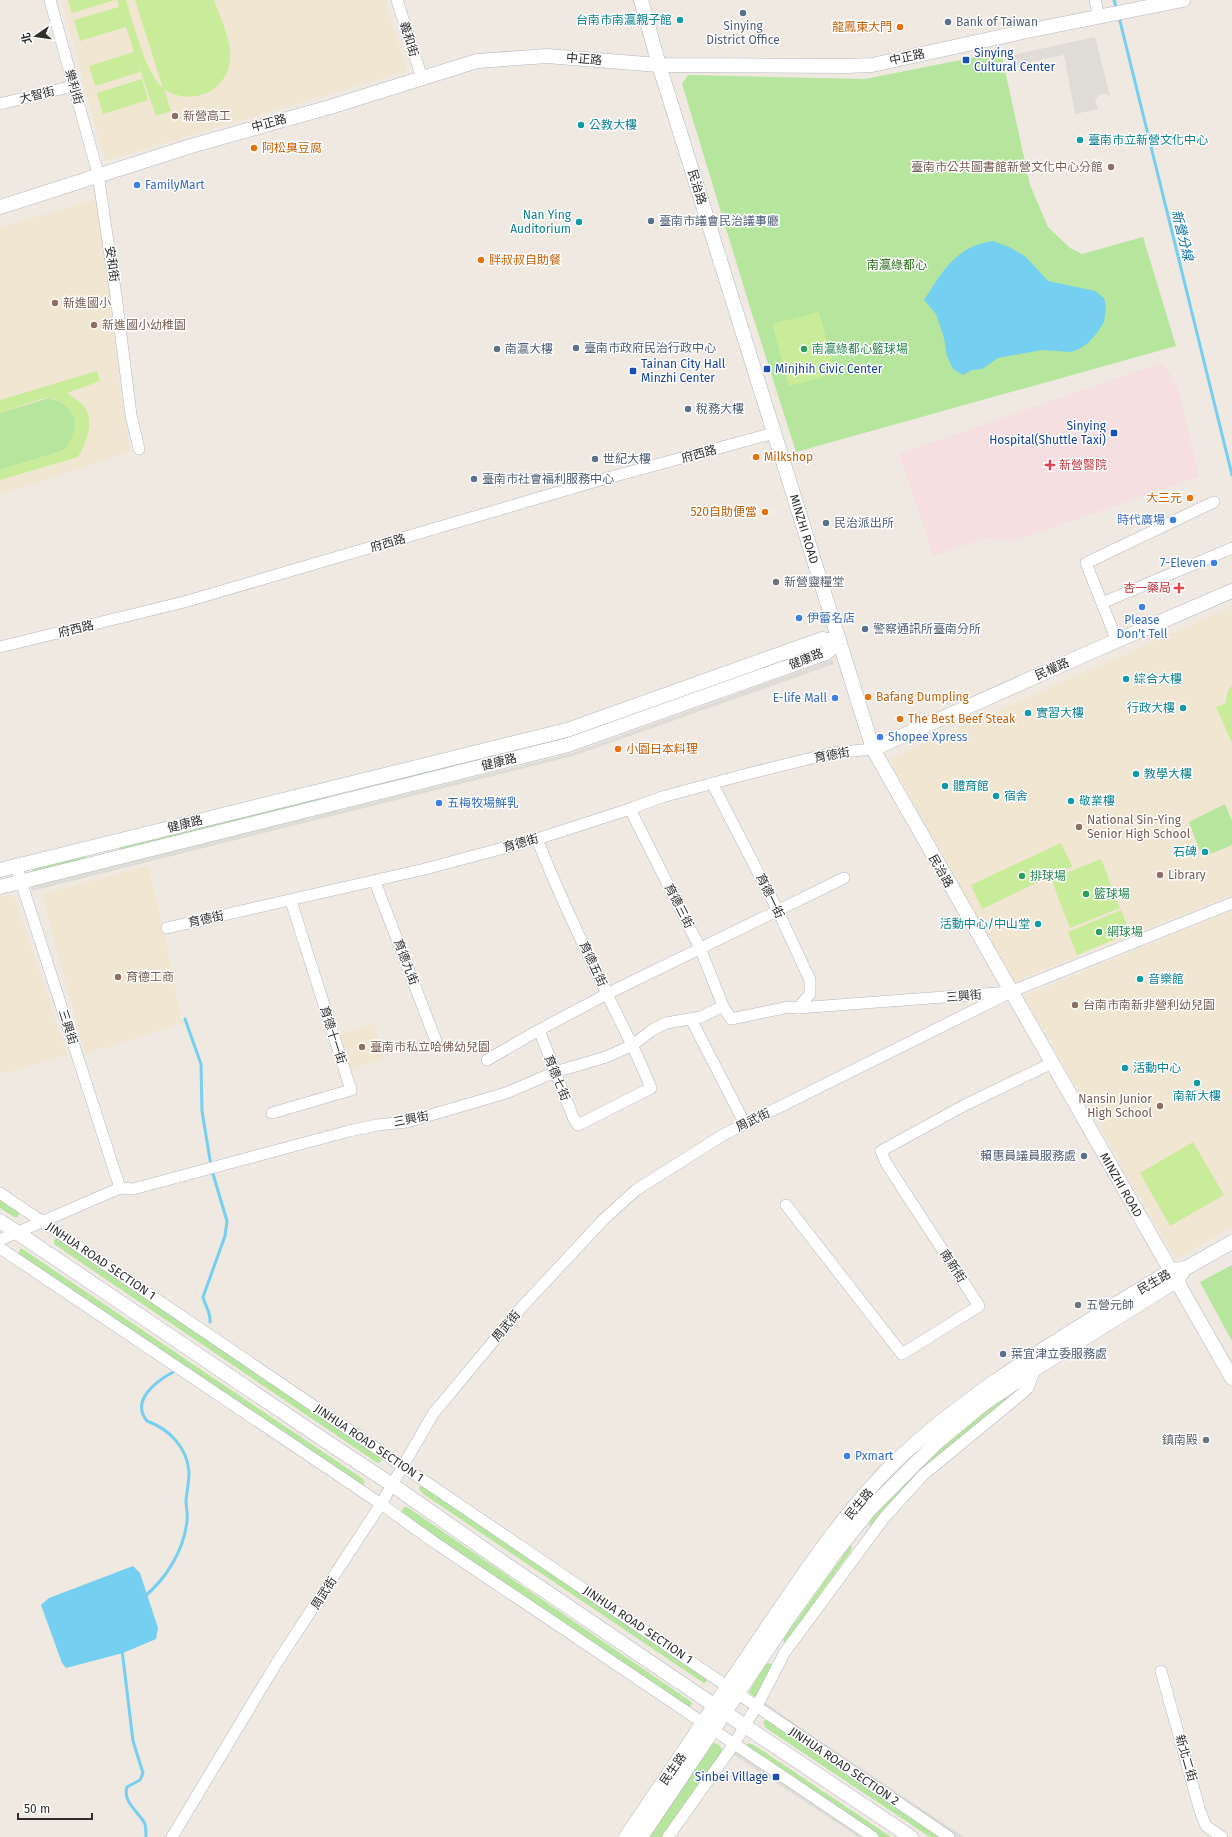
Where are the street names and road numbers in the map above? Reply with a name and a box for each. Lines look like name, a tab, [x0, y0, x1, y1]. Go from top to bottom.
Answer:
street label: 義和街	[397, 20, 421, 58]
street label: 中正路	[888, 46, 926, 68]
street label: 中正路	[565, 50, 603, 68]
street label: 樂利街	[62, 68, 86, 106]
street label: 大智街	[18, 84, 56, 106]
street label: 中正路	[250, 112, 288, 134]
street label: 民治路	[685, 168, 709, 206]
street label: 安和街	[103, 245, 121, 283]
street label: 府西路	[680, 443, 718, 465]
street label: MINZHI ROAD	[787, 492, 821, 566]
street label: 府西路	[369, 531, 407, 555]
street label: 府西路	[57, 618, 95, 640]
street label: 健康路	[787, 646, 825, 672]
street label: 民權路	[1033, 655, 1071, 683]
street label: 育德街	[813, 745, 851, 765]
street label: 健康路	[480, 751, 518, 773]
street label: 健康路	[166, 813, 204, 835]
street label: 育德街	[502, 831, 540, 855]
street label: 民治路	[926, 852, 956, 890]
street label: 育德一街	[753, 871, 787, 921]
street label: 育德三街	[662, 881, 696, 931]
street label: 育德街	[187, 908, 225, 930]
street label: 育德九街	[391, 937, 421, 987]
street label: 育德五街	[577, 939, 609, 989]
street label: 三興街	[945, 987, 983, 1005]
street label: 育德十一街	[317, 1004, 349, 1066]
street label: 三興街	[56, 1008, 80, 1046]
street label: 育德七街	[542, 1053, 572, 1103]
street label: 周武街	[734, 1106, 772, 1134]
street label: 三興街	[392, 1109, 430, 1129]
street label: MINZHI ROAD	[1097, 1150, 1145, 1220]
street label: JINHUA ROAD SECTION 1	[44, 1219, 158, 1303]
street label: 南新街	[937, 1247, 969, 1285]
street label: 民生路	[1135, 1267, 1173, 1297]
street label: 周武街	[489, 1308, 523, 1344]
street label: JINHUA ROAD SECTION 1	[312, 1401, 426, 1485]
street label: 民生路	[842, 1486, 876, 1522]
street label: 周武街	[308, 1574, 340, 1612]
street label: JINHUA ROAD SECTION 1	[581, 1583, 695, 1667]
street label: JINHUA ROAD SECTION 2	[786, 1724, 902, 1808]
street label: 新北二街	[1173, 1733, 1199, 1783]
street label: 民生路	[657, 1750, 689, 1788]

